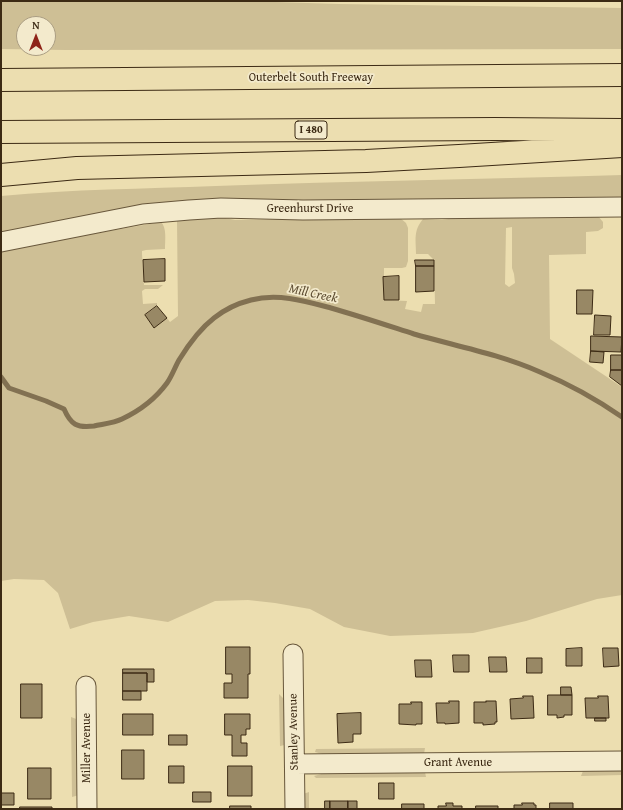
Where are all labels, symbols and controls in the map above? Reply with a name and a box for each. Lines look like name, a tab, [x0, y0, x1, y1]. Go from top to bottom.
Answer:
north arrow	[16, 16, 56, 56]
text: N	[32, 17, 40, 33]
street label: Outerbelt South Freeway	[249, 71, 373, 85]
road number: I 480	[295, 121, 327, 139]
street label: Greenhurst Drive	[267, 202, 353, 216]
water label: Mill Creek	[287, 281, 339, 307]
street label: Stanley Avenue	[286, 693, 302, 771]
street label: Miller Avenue	[80, 713, 94, 783]
street label: Grant Avenue	[424, 756, 492, 770]

